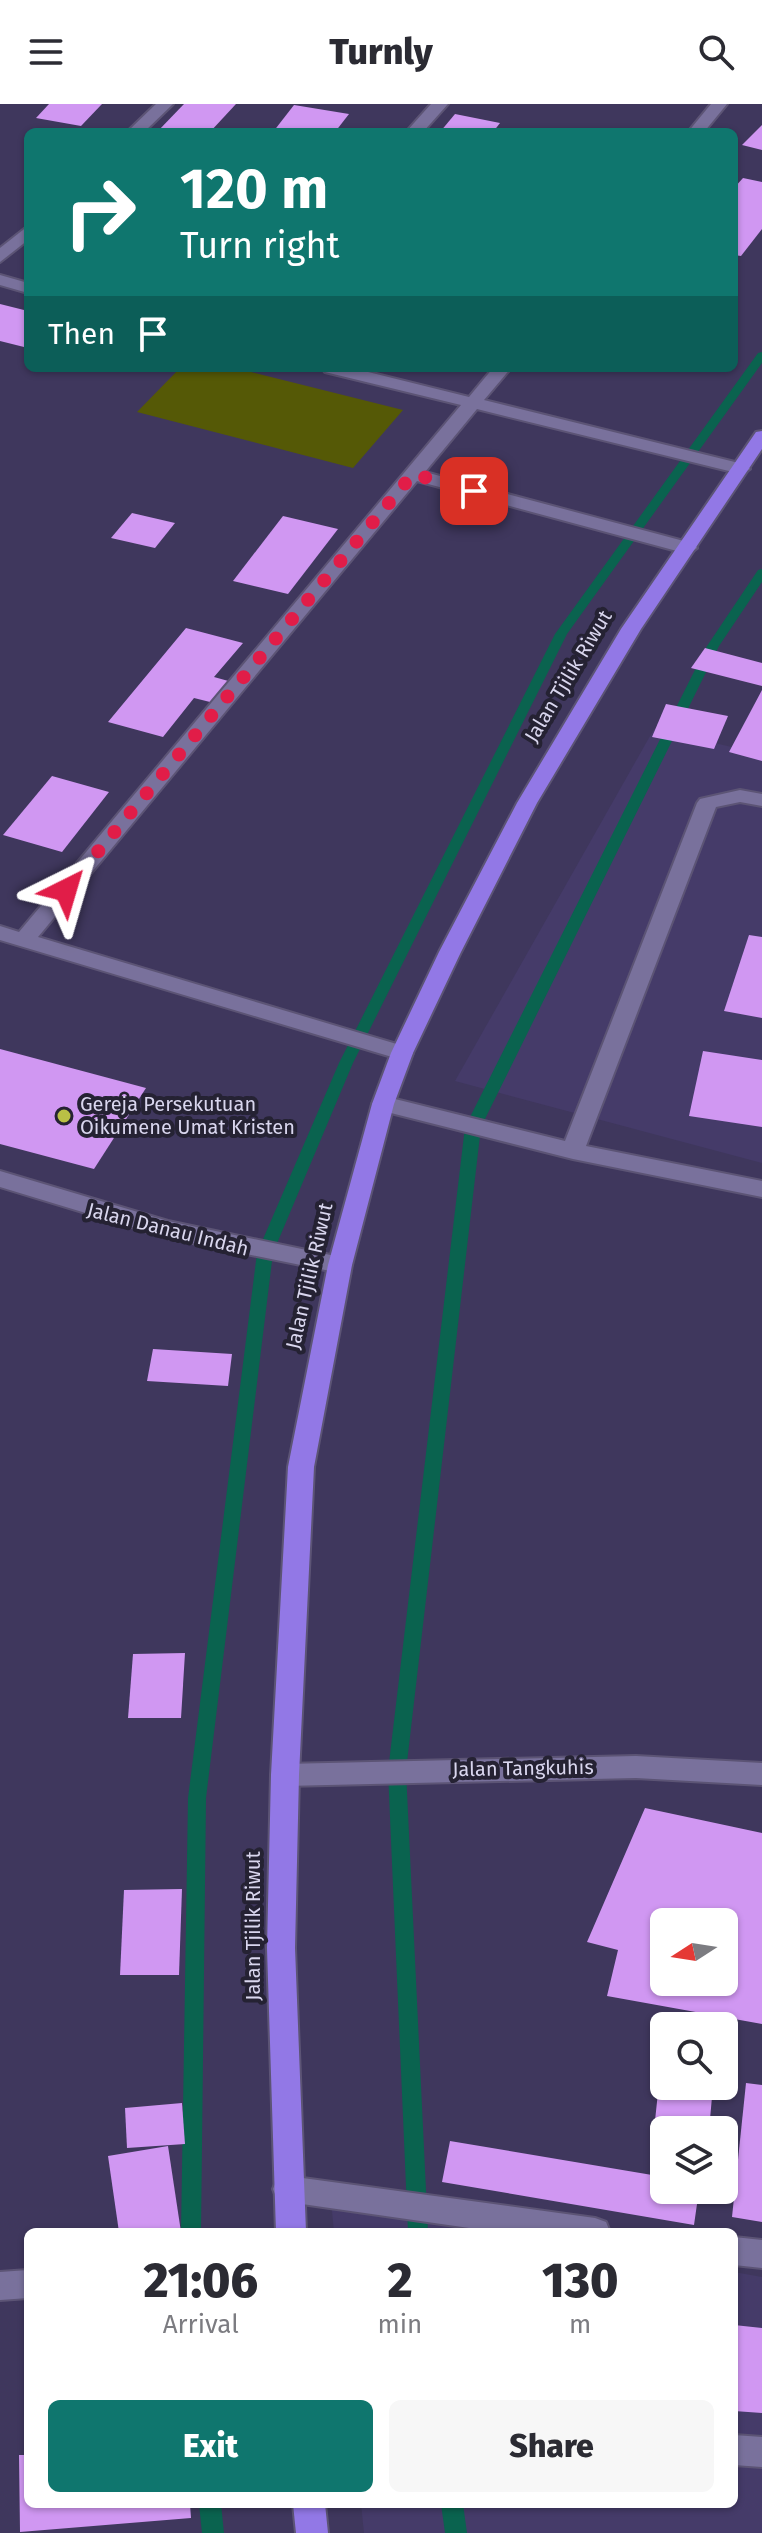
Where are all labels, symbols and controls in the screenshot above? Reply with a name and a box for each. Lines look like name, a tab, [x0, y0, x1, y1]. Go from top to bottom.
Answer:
icon: menu	[24, 30, 68, 74]
text: Turnly	[329, 30, 433, 74]
icon: search	[694, 30, 738, 74]
text: 120 m	[180, 156, 328, 223]
icon: right	[48, 160, 152, 264]
text: Turn right	[180, 224, 340, 268]
icon: arrive	[131, 312, 175, 356]
text: Then	[48, 316, 115, 352]
pin	[440, 457, 508, 525]
icon: arrive	[452, 469, 496, 513]
street label: Jalan Tjilik Riwut	[519, 605, 617, 746]
position arrow	[24, 848, 108, 932]
place label: Gereja Persekutuan Oikumene Umat Kristen	[80, 1092, 295, 1139]
marker: Gereja Persekutuan Oikumene Umat Kristen	[55, 1107, 73, 1125]
street label: Jalan Danau Indah	[85, 1197, 251, 1261]
street label: Jalan Tjilik Riwut	[281, 1200, 338, 1351]
street label: Jalan Tangkuhis	[452, 1755, 594, 1781]
street label: Jalan Tjilik Riwut	[241, 1851, 265, 2001]
north arrow	[650, 1908, 738, 1996]
map controls	[650, 1908, 738, 2204]
button: search	[650, 2012, 738, 2100]
button: layers	[650, 2116, 738, 2204]
text: 21:06	[144, 2252, 258, 2310]
text: 2	[387, 2252, 412, 2310]
text: 130	[542, 2252, 618, 2310]
text: Arrival	[163, 2309, 239, 2340]
text: min	[378, 2309, 422, 2340]
text: m	[569, 2309, 591, 2340]
button: Exit	[48, 2400, 373, 2492]
button: Share	[389, 2400, 714, 2492]

